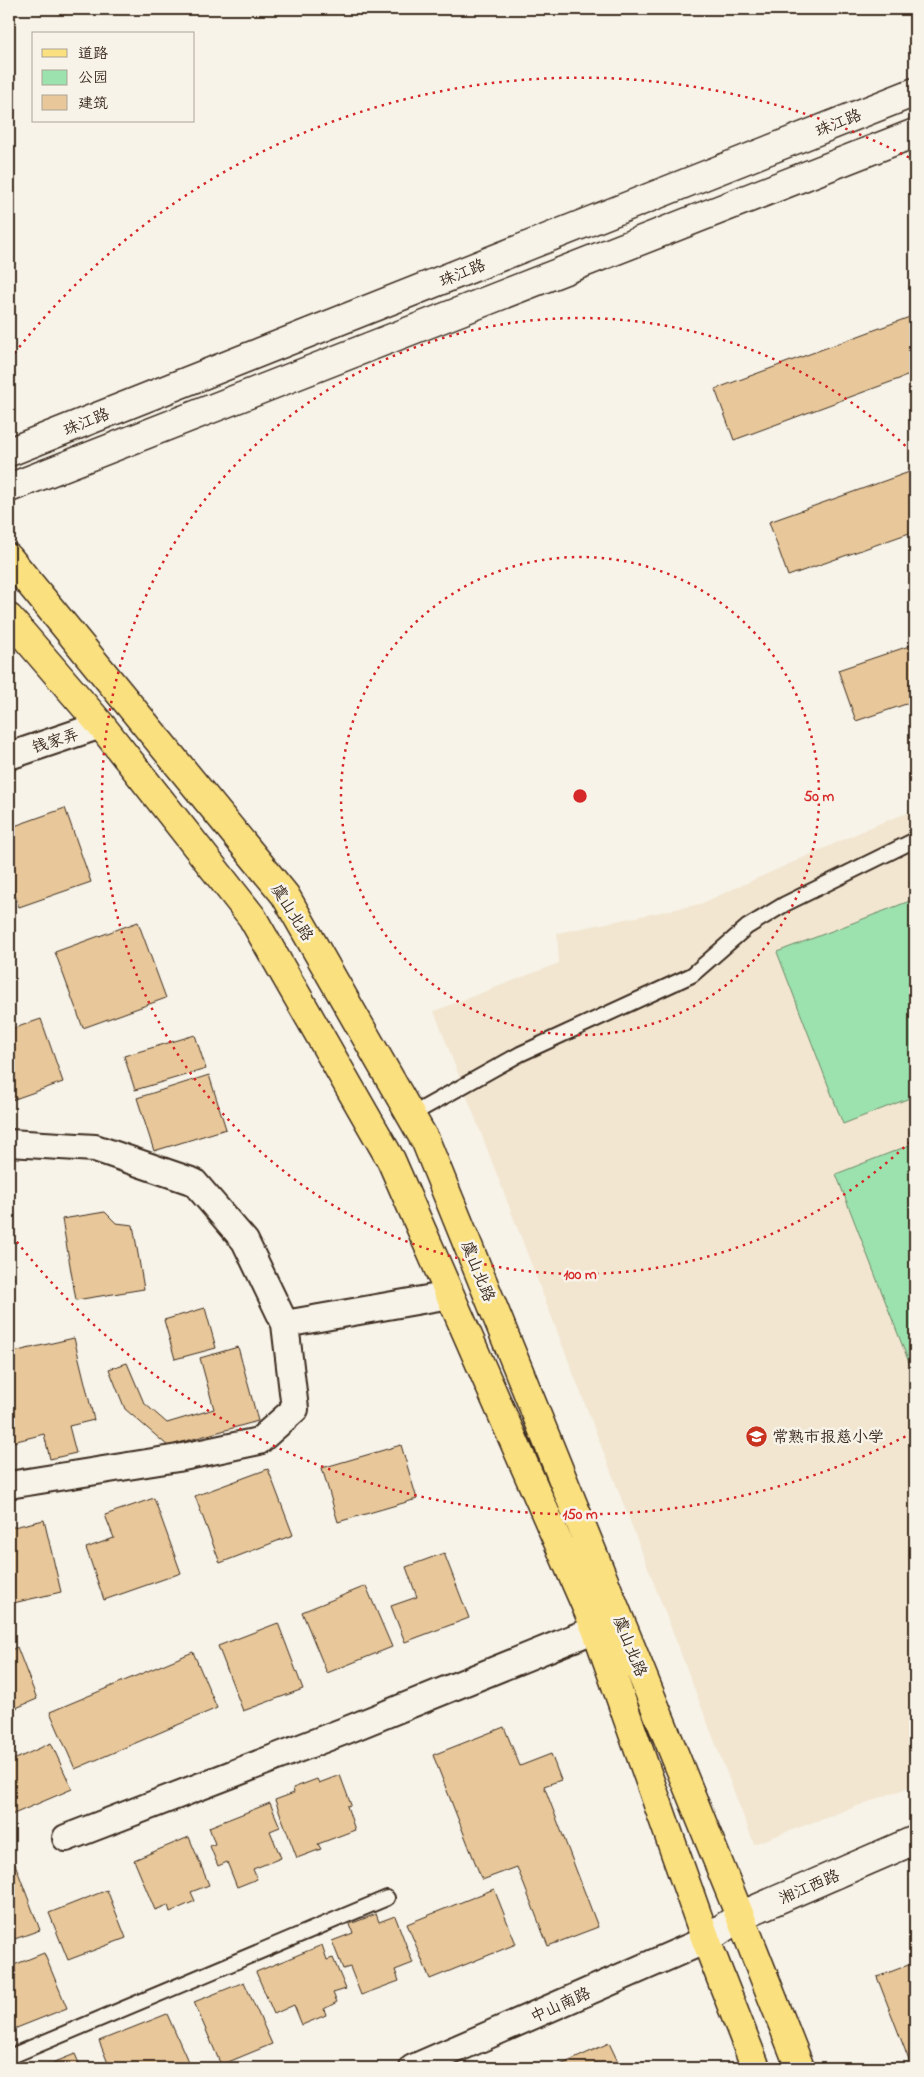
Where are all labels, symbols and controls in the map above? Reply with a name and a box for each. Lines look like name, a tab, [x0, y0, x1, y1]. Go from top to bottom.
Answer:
legend	[32, 32, 195, 122]
text: 道路	[78, 43, 108, 65]
text: 公园	[78, 67, 108, 89]
text: 建筑	[78, 93, 108, 115]
street label: 珠江路	[812, 104, 866, 144]
street label: 珠江路	[436, 254, 490, 294]
street label: 珠江路	[60, 403, 114, 443]
street label: 钱家弄	[29, 723, 82, 761]
text: 50 m	[804, 786, 835, 808]
centre of rings	[571, 787, 589, 805]
street label: 虞山北路	[264, 880, 318, 947]
street label: 虞山北路	[454, 1238, 500, 1306]
text: 100 m	[563, 1264, 597, 1286]
school or university icon: 常熟市报慈小学	[744, 1424, 768, 1448]
place label: 常熟市报慈小学	[772, 1426, 884, 1450]
text: 150 m	[562, 1504, 598, 1526]
street label: 虞山北路	[606, 1613, 652, 1681]
street label: 湘江西路	[776, 1864, 844, 1911]
street label: 中山南路	[527, 1982, 595, 2030]

